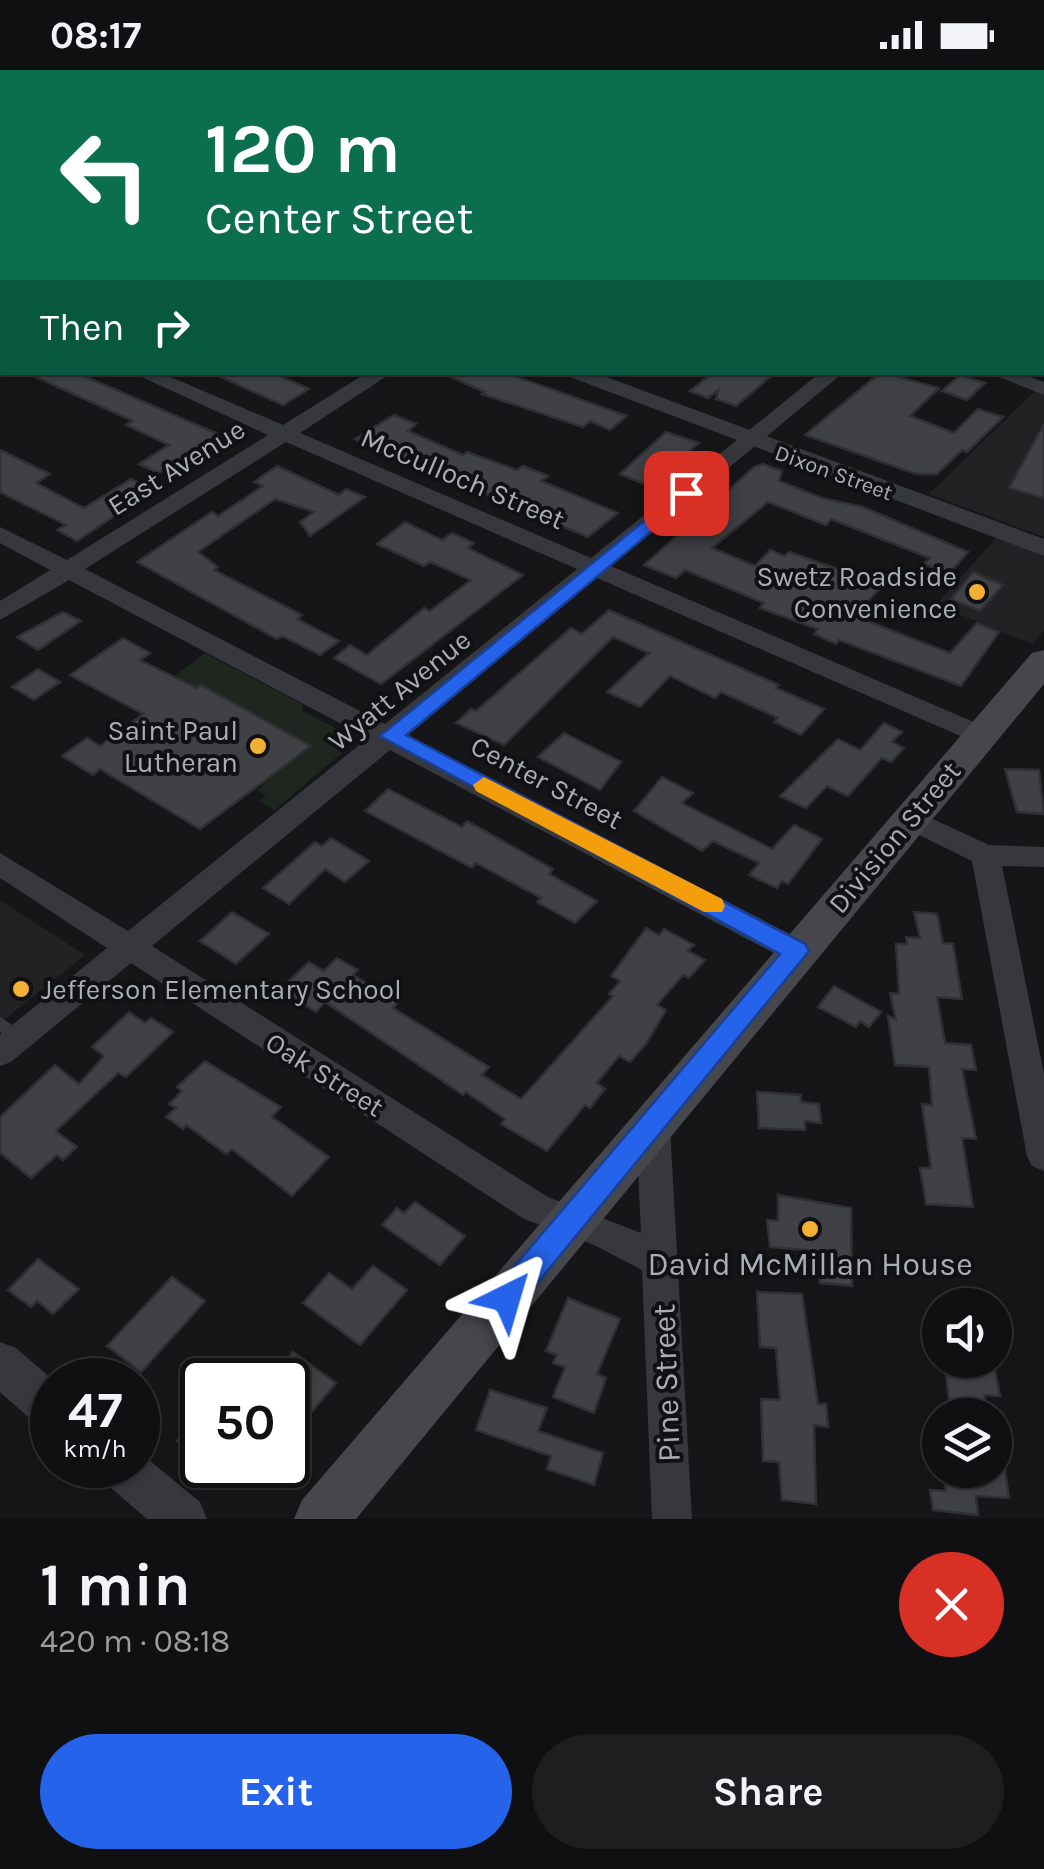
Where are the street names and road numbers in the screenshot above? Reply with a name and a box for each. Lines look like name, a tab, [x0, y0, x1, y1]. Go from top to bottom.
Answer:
street label: East Avenue	[102, 412, 251, 523]
street label: McCulloch Street	[356, 421, 570, 536]
street label: Dixon Street	[771, 440, 896, 506]
street label: Wyatt Avenue	[322, 623, 477, 758]
street label: Center Street	[465, 729, 628, 836]
street label: Division Street	[821, 755, 967, 920]
street label: Oak Street	[260, 1025, 390, 1124]
street label: Pine Street	[645, 1303, 688, 1463]

